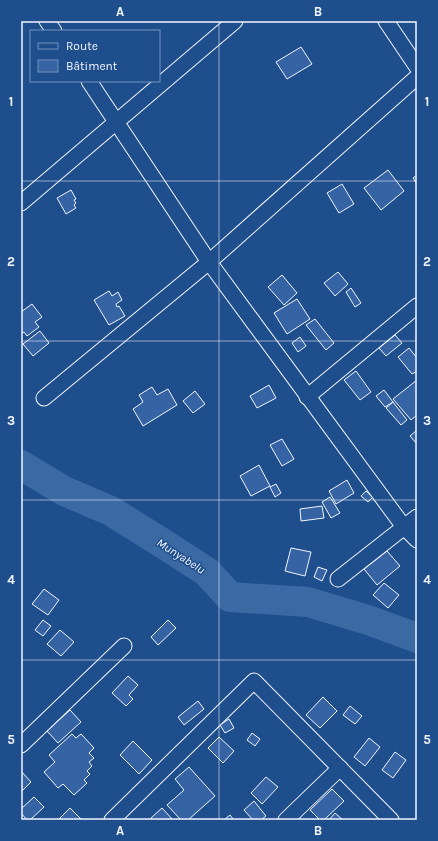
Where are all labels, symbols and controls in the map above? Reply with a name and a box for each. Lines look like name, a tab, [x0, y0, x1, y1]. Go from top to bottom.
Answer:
text: A	[116, 4, 124, 19]
text: B	[314, 4, 322, 19]
legend	[30, 30, 160, 82]
text: Route	[66, 39, 98, 53]
text: Bâtiment	[66, 59, 118, 73]
text: 1	[9, 94, 13, 109]
text: 1	[425, 94, 429, 109]
text: 2	[7, 254, 15, 269]
text: 2	[423, 254, 431, 269]
text: 3	[7, 413, 15, 428]
text: 3	[423, 413, 431, 428]
water label: Munyabelu	[154, 535, 208, 577]
text: 4	[7, 572, 15, 587]
text: 4	[423, 572, 431, 587]
text: 5	[7, 732, 15, 747]
text: 5	[423, 732, 431, 747]
text: A	[116, 823, 124, 838]
text: B	[314, 823, 322, 838]

